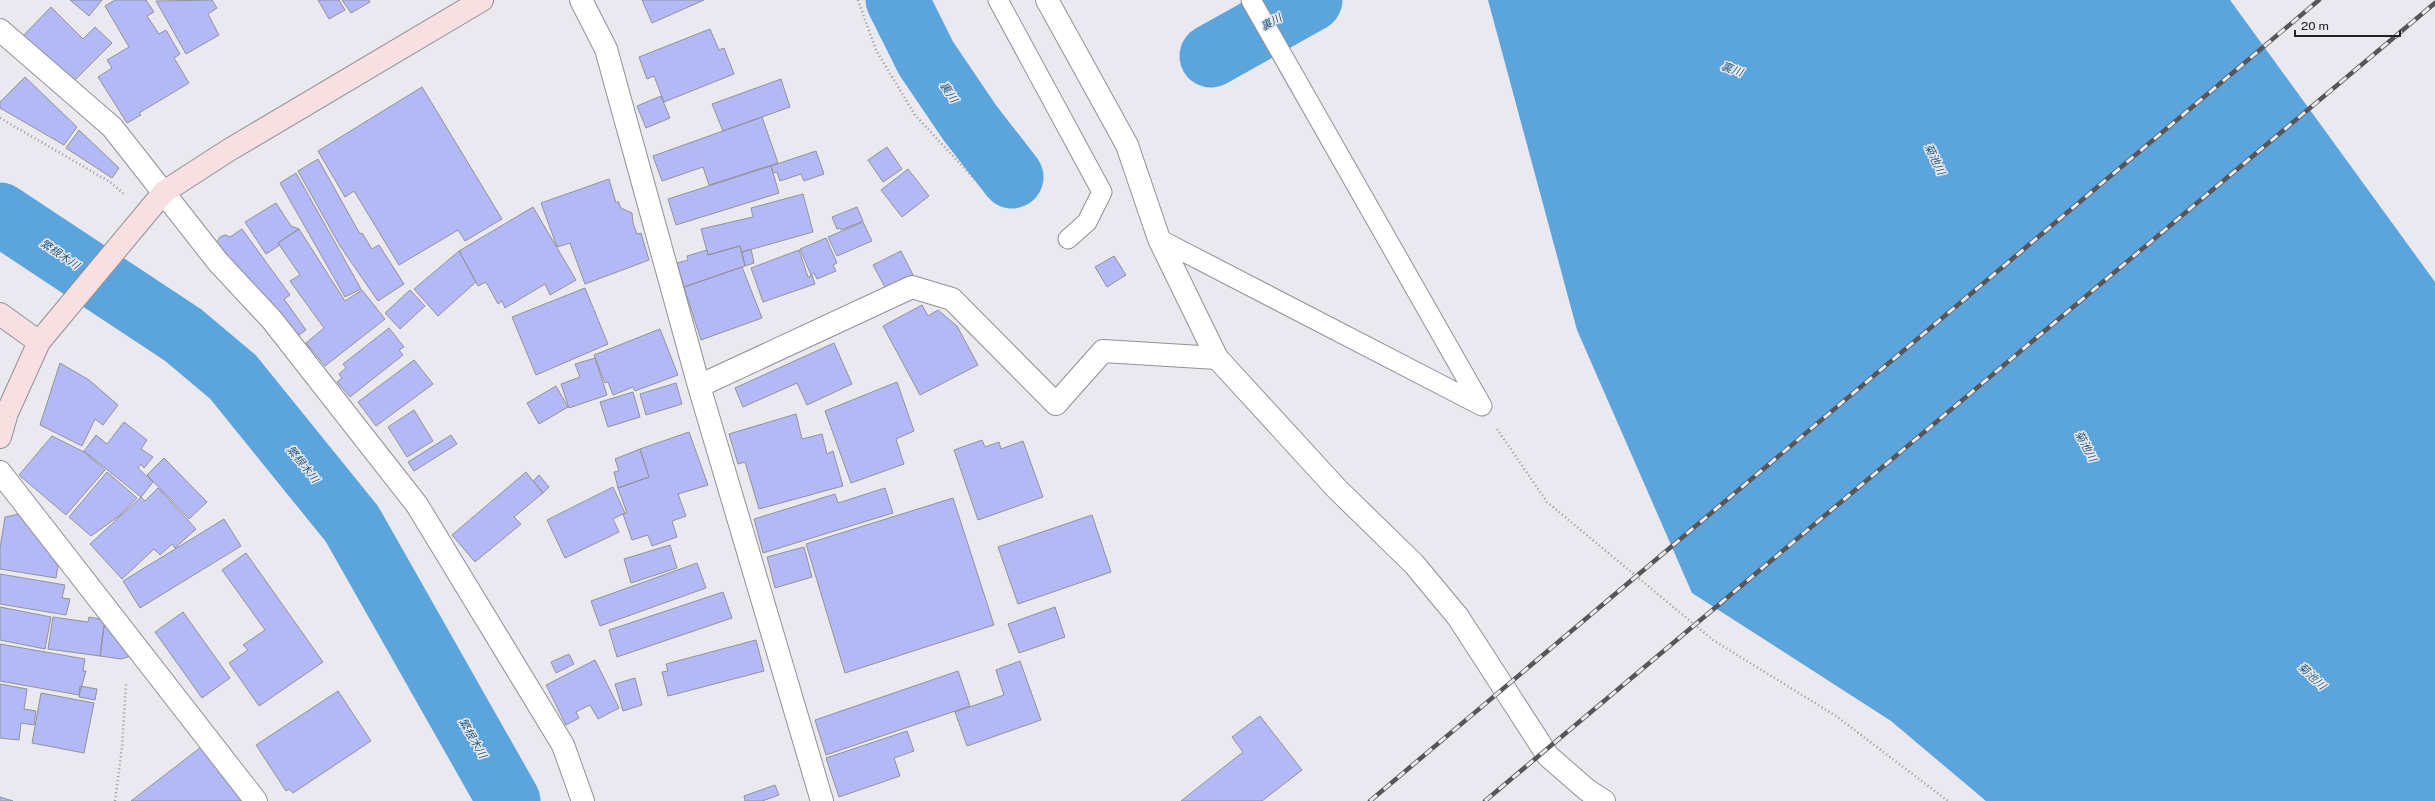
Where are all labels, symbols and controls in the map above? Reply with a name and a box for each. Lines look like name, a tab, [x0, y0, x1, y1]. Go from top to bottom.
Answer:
water label: 裏川	[1258, 11, 1284, 33]
scale bar	[2295, 12, 2400, 38]
text: 20 m	[2301, 19, 2329, 33]
water label: 裏川	[1720, 60, 1745, 79]
water label: 裏川	[938, 80, 961, 105]
water label: 菊池川	[1922, 142, 1948, 177]
water label: 繁根木川	[38, 237, 82, 272]
water label: 菊池川	[2073, 429, 2100, 464]
water label: 繁根木川	[284, 443, 322, 486]
water label: 菊池川	[2296, 660, 2329, 692]
water label: 繁根木川	[457, 716, 490, 761]

